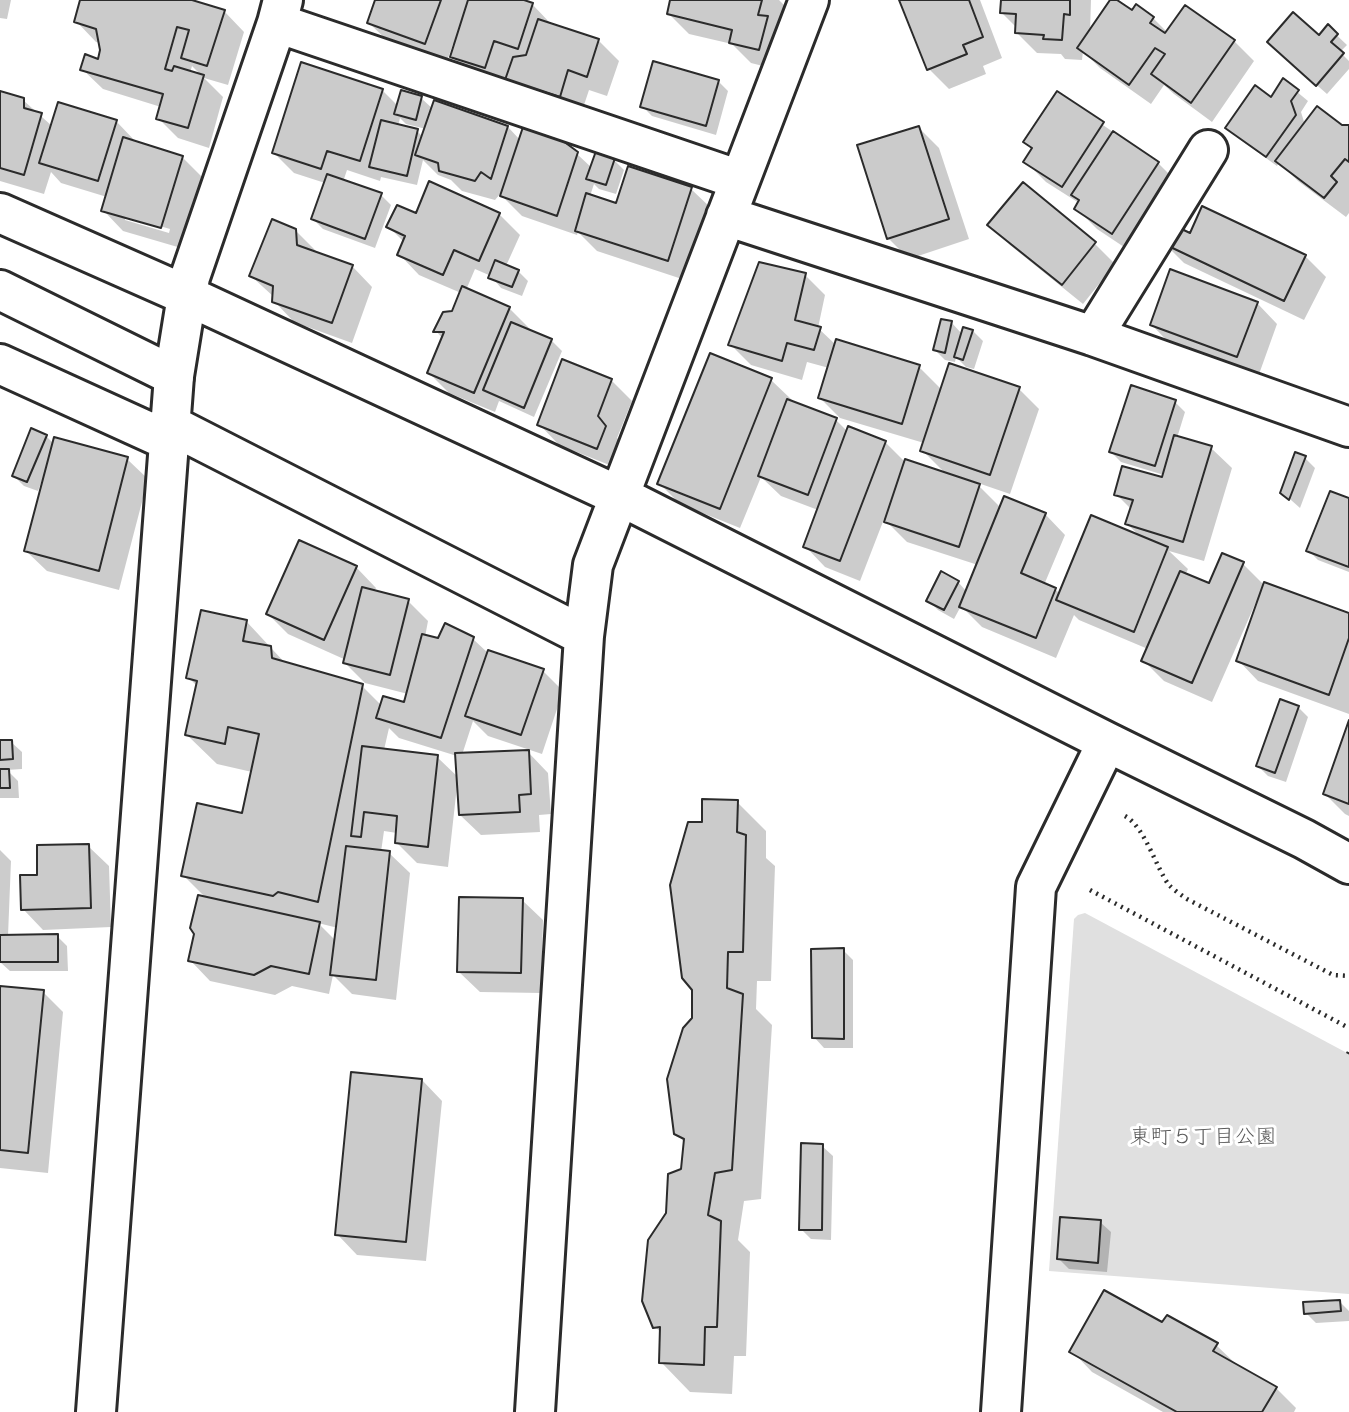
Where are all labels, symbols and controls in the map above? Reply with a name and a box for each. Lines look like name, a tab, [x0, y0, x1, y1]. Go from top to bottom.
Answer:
park label: 東町５丁目公園	[1130, 1125, 1276, 1151]

